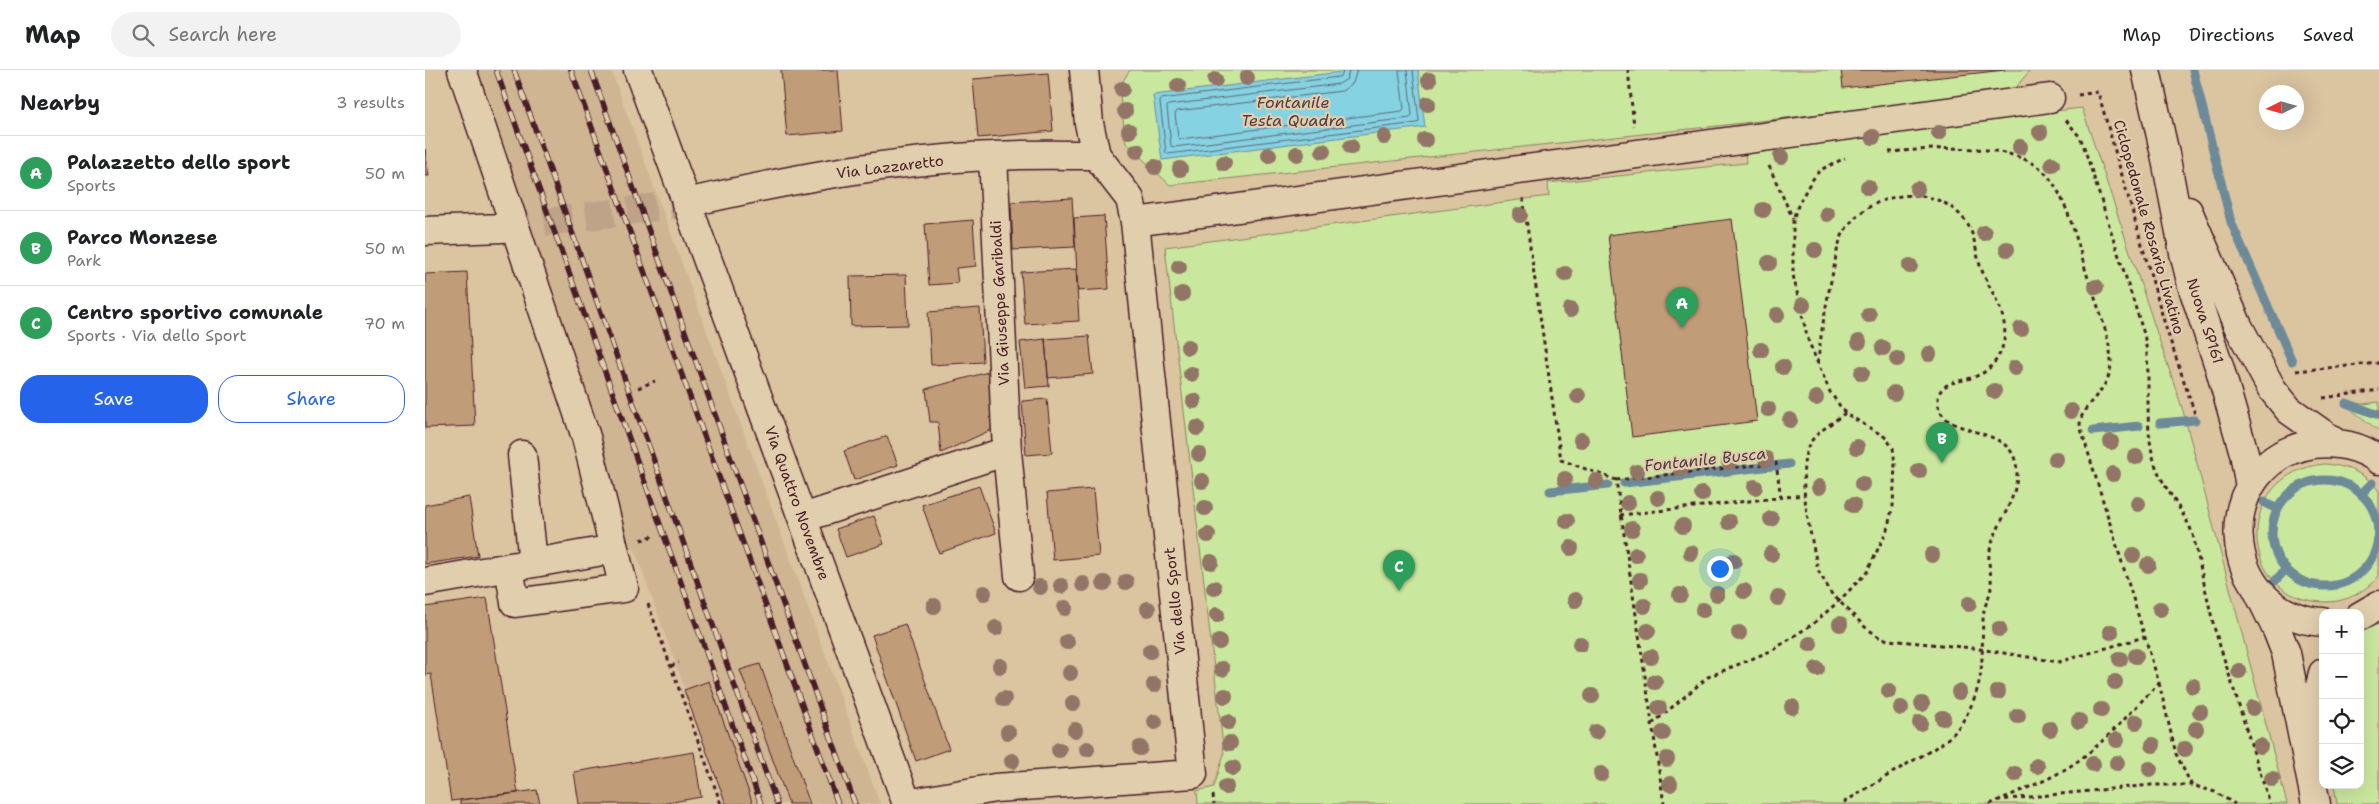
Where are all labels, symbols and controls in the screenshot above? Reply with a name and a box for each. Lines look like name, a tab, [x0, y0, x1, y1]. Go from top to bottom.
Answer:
search box	[111, 12, 461, 57]
text: Map	[25, 19, 81, 51]
icon: search	[129, 21, 157, 49]
text: Search here	[169, 22, 277, 47]
text: Map	[2123, 23, 2161, 47]
text: Directions	[2189, 23, 2275, 47]
text: Saved	[2303, 23, 2354, 47]
north arrow	[2259, 85, 2304, 130]
text: Nearby	[20, 89, 100, 117]
text: 3 results	[336, 92, 405, 113]
water label: Fontanile Testa Quadra	[1241, 92, 1345, 131]
street label: Ciclopedonale Rosario Livatino	[2109, 117, 2189, 337]
text: Palazzetto dello sport	[67, 150, 290, 175]
street label: Via Lazzaretto	[835, 150, 945, 184]
text: A	[30, 163, 42, 184]
text: 50 m	[365, 163, 405, 184]
text: Sports	[67, 175, 116, 196]
street label: Via Giuseppe Garibaldi	[986, 220, 1014, 386]
text: Parco Monzese	[67, 225, 218, 250]
text: B	[31, 238, 41, 259]
text: 50 m	[365, 238, 405, 259]
text: Park	[67, 250, 101, 271]
street label: Nuova SP161	[2182, 276, 2228, 366]
pin: A	[1666, 287, 1698, 328]
text: Centro sportivo comunale	[67, 300, 323, 325]
text: C	[31, 313, 41, 334]
text: 70 m	[364, 313, 405, 334]
text: Sports · Via dello Sport	[67, 325, 247, 346]
button: Save	[20, 375, 208, 423]
button: Share	[218, 375, 405, 423]
pin: B	[1926, 422, 1958, 463]
street label: Via Quattro Novembre	[760, 423, 834, 583]
water label: Fontanile Busca	[1643, 443, 1767, 476]
street label: Via dello Sport	[1159, 546, 1191, 656]
pin: C	[1383, 550, 1415, 591]
your location	[1707, 556, 1733, 582]
map controls	[2319, 609, 2364, 789]
button: +	[2319, 609, 2364, 654]
button: −	[2319, 654, 2364, 699]
button: locate	[2319, 699, 2364, 744]
button: layers	[2319, 744, 2364, 789]

